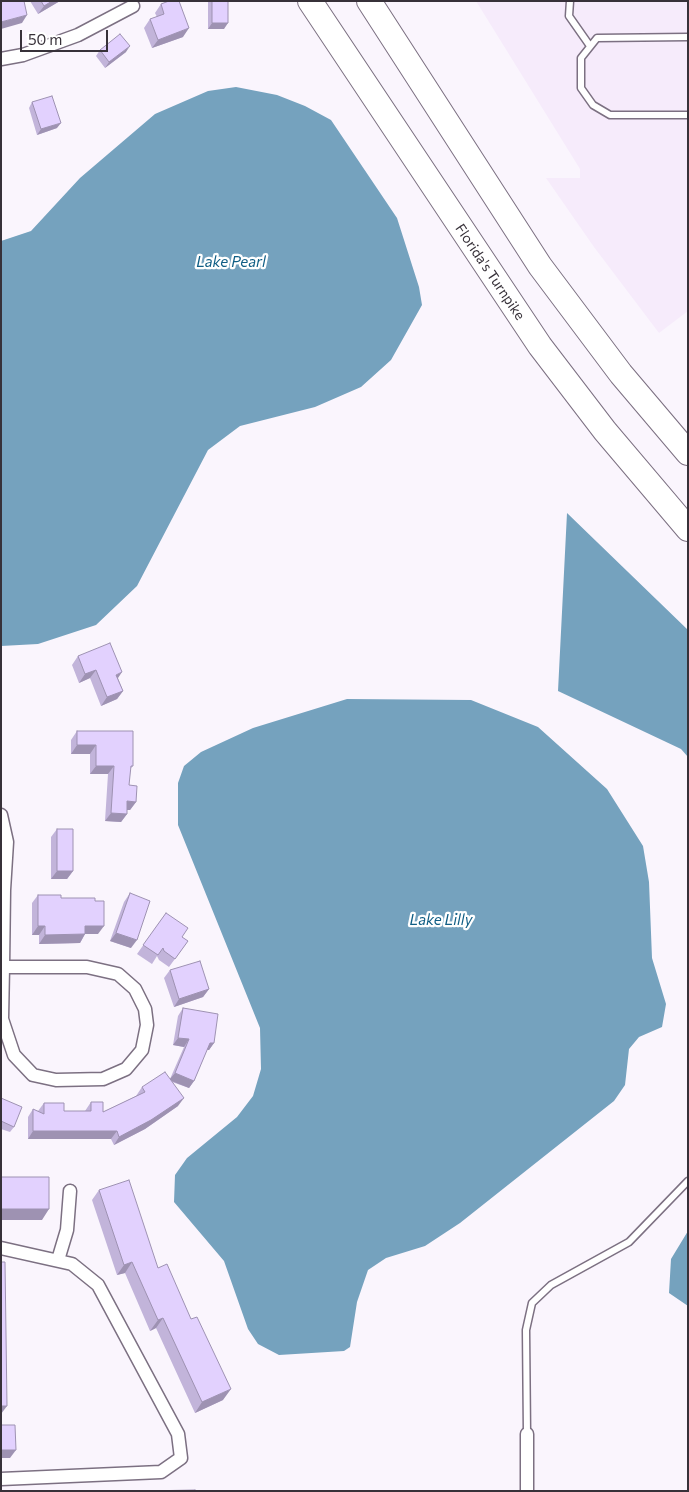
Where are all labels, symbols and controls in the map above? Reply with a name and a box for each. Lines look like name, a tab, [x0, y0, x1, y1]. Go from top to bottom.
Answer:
scale bar	[22, 20, 110, 52]
text: 50 m	[28, 30, 62, 48]
street label: Florida's Turnpike	[452, 221, 528, 323]
water label: Lake Pearl	[196, 253, 266, 271]
water label: Lake Lilly	[410, 911, 472, 929]

